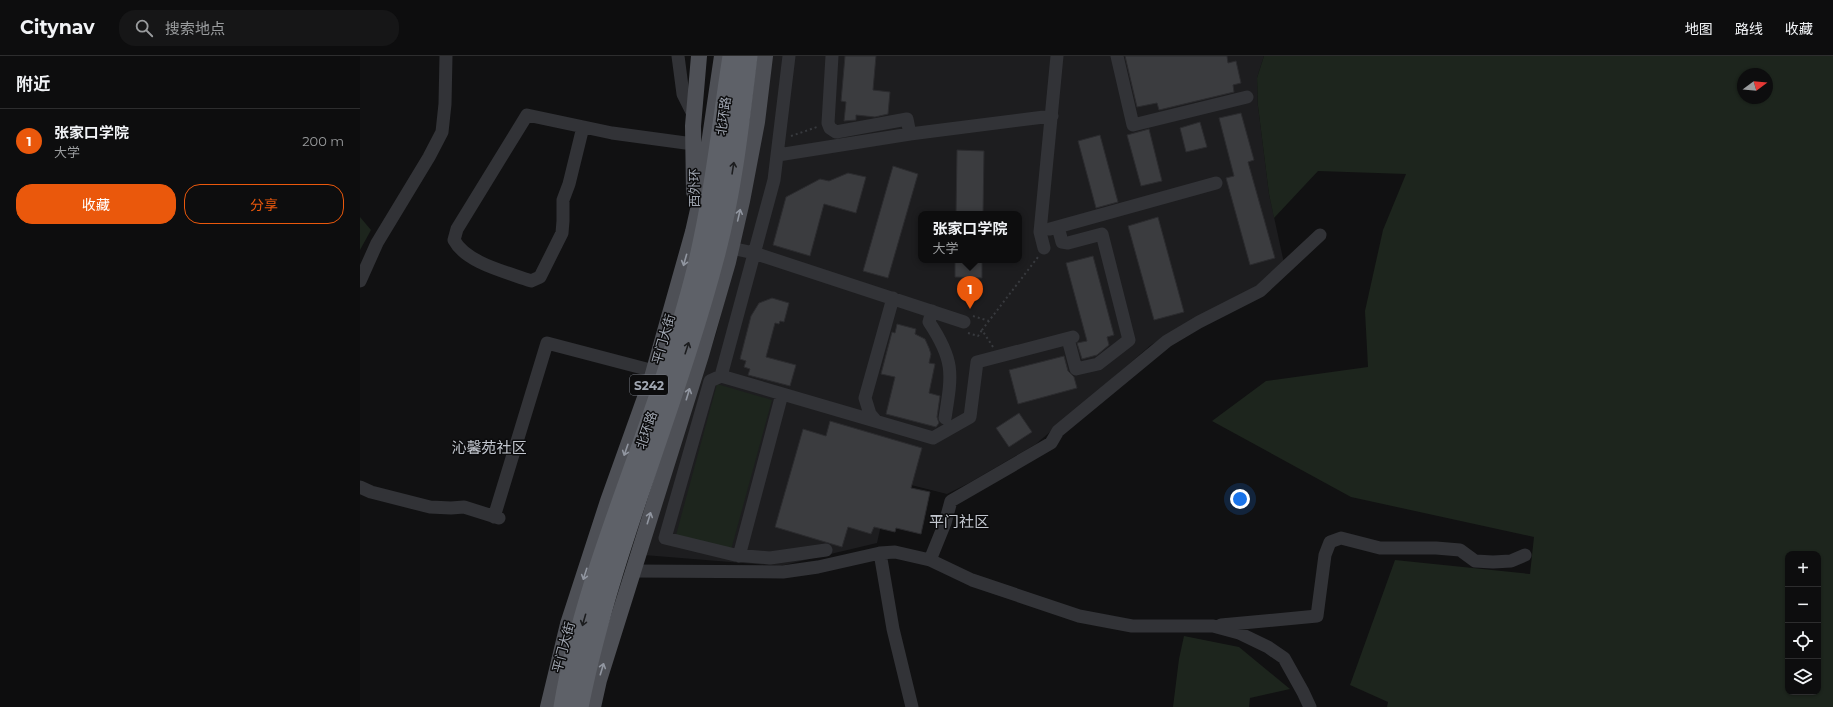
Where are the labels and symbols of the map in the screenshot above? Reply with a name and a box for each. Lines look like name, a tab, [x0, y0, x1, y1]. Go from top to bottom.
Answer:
north arrow	[1737, 68, 1773, 104]
street label: 北环路	[712, 96, 734, 136]
one-way arrow	[729, 162, 737, 175]
street label: 西外环	[686, 168, 702, 208]
one-way arrow	[736, 209, 743, 222]
one-way arrow	[681, 253, 688, 266]
pin: 1	[957, 276, 983, 309]
street label: 平门大街	[648, 312, 678, 366]
one-way arrow	[684, 343, 692, 355]
road number: S242	[630, 375, 668, 395]
one-way arrow	[685, 389, 693, 401]
street label: 北环路	[632, 409, 660, 451]
district label: 沁馨苑社区	[451, 438, 527, 457]
one-way arrow	[622, 444, 629, 457]
your location	[1230, 489, 1250, 509]
district label: 平门社区	[929, 512, 989, 531]
one-way arrow	[646, 513, 654, 525]
one-way arrow	[581, 567, 588, 580]
one-way arrow	[579, 614, 587, 627]
street label: 平门大街	[549, 620, 577, 674]
one-way arrow	[599, 663, 606, 676]

